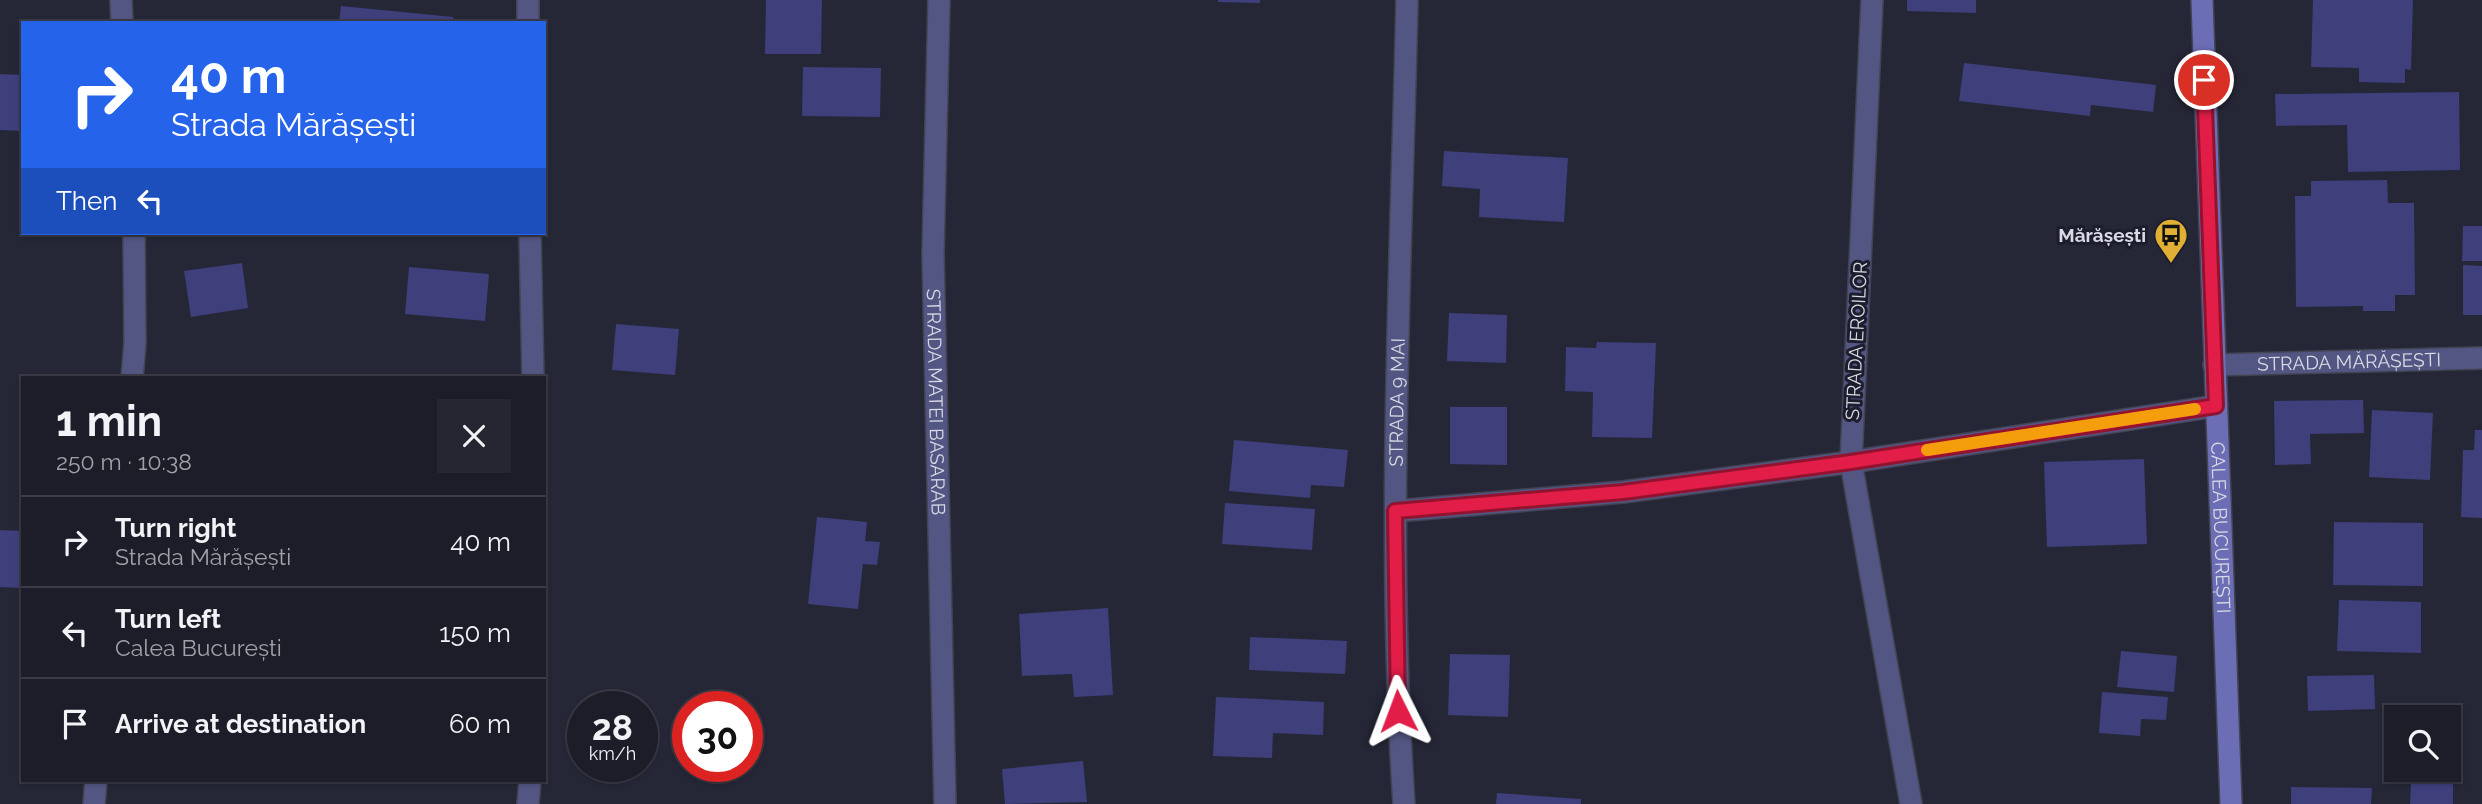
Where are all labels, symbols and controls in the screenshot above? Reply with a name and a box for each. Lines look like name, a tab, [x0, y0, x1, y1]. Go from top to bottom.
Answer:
text: 40 m	[171, 47, 286, 104]
icon: right	[56, 49, 147, 140]
pin	[2174, 50, 2234, 110]
icon: arrive	[2185, 61, 2223, 99]
text: Strada Mărășești	[171, 106, 416, 143]
icon: left	[131, 182, 169, 220]
text: Then	[56, 186, 117, 216]
bus stop icon: Mărășești	[2152, 216, 2190, 265]
place label: Mărășești	[2058, 224, 2146, 246]
street label: STRADA EROILOR	[1841, 261, 1871, 421]
street label: STRADA MATEI BASARAB	[923, 288, 950, 515]
street label: STRADA 9 MAI	[1385, 338, 1409, 467]
street label: STRADA MĂRĂȘEȘTI	[2257, 348, 2441, 375]
text: 1 min	[56, 397, 162, 446]
button: close	[437, 399, 511, 473]
street label: CALEA BUCUREȘTI	[2207, 441, 2235, 614]
text: 250 m · 10:38	[56, 448, 192, 475]
text: Turn right	[115, 513, 236, 543]
icon: right	[56, 523, 94, 561]
text: 40 m	[450, 527, 511, 557]
text: Strada Mărășești	[115, 543, 291, 570]
text: Turn left	[115, 604, 221, 634]
icon: left	[56, 614, 94, 652]
text: 150 m	[439, 618, 511, 648]
text: Calea București	[115, 634, 282, 661]
position arrow	[1361, 674, 1435, 748]
speed limit sign: 30	[672, 691, 763, 782]
icon: arrive	[56, 705, 94, 743]
map controls	[2384, 705, 2461, 782]
button: search	[2384, 705, 2461, 782]
text: 28	[592, 707, 633, 748]
text: Arrive at destination	[115, 709, 366, 739]
text: 60 m	[449, 709, 511, 739]
text: km/h	[589, 743, 636, 764]

